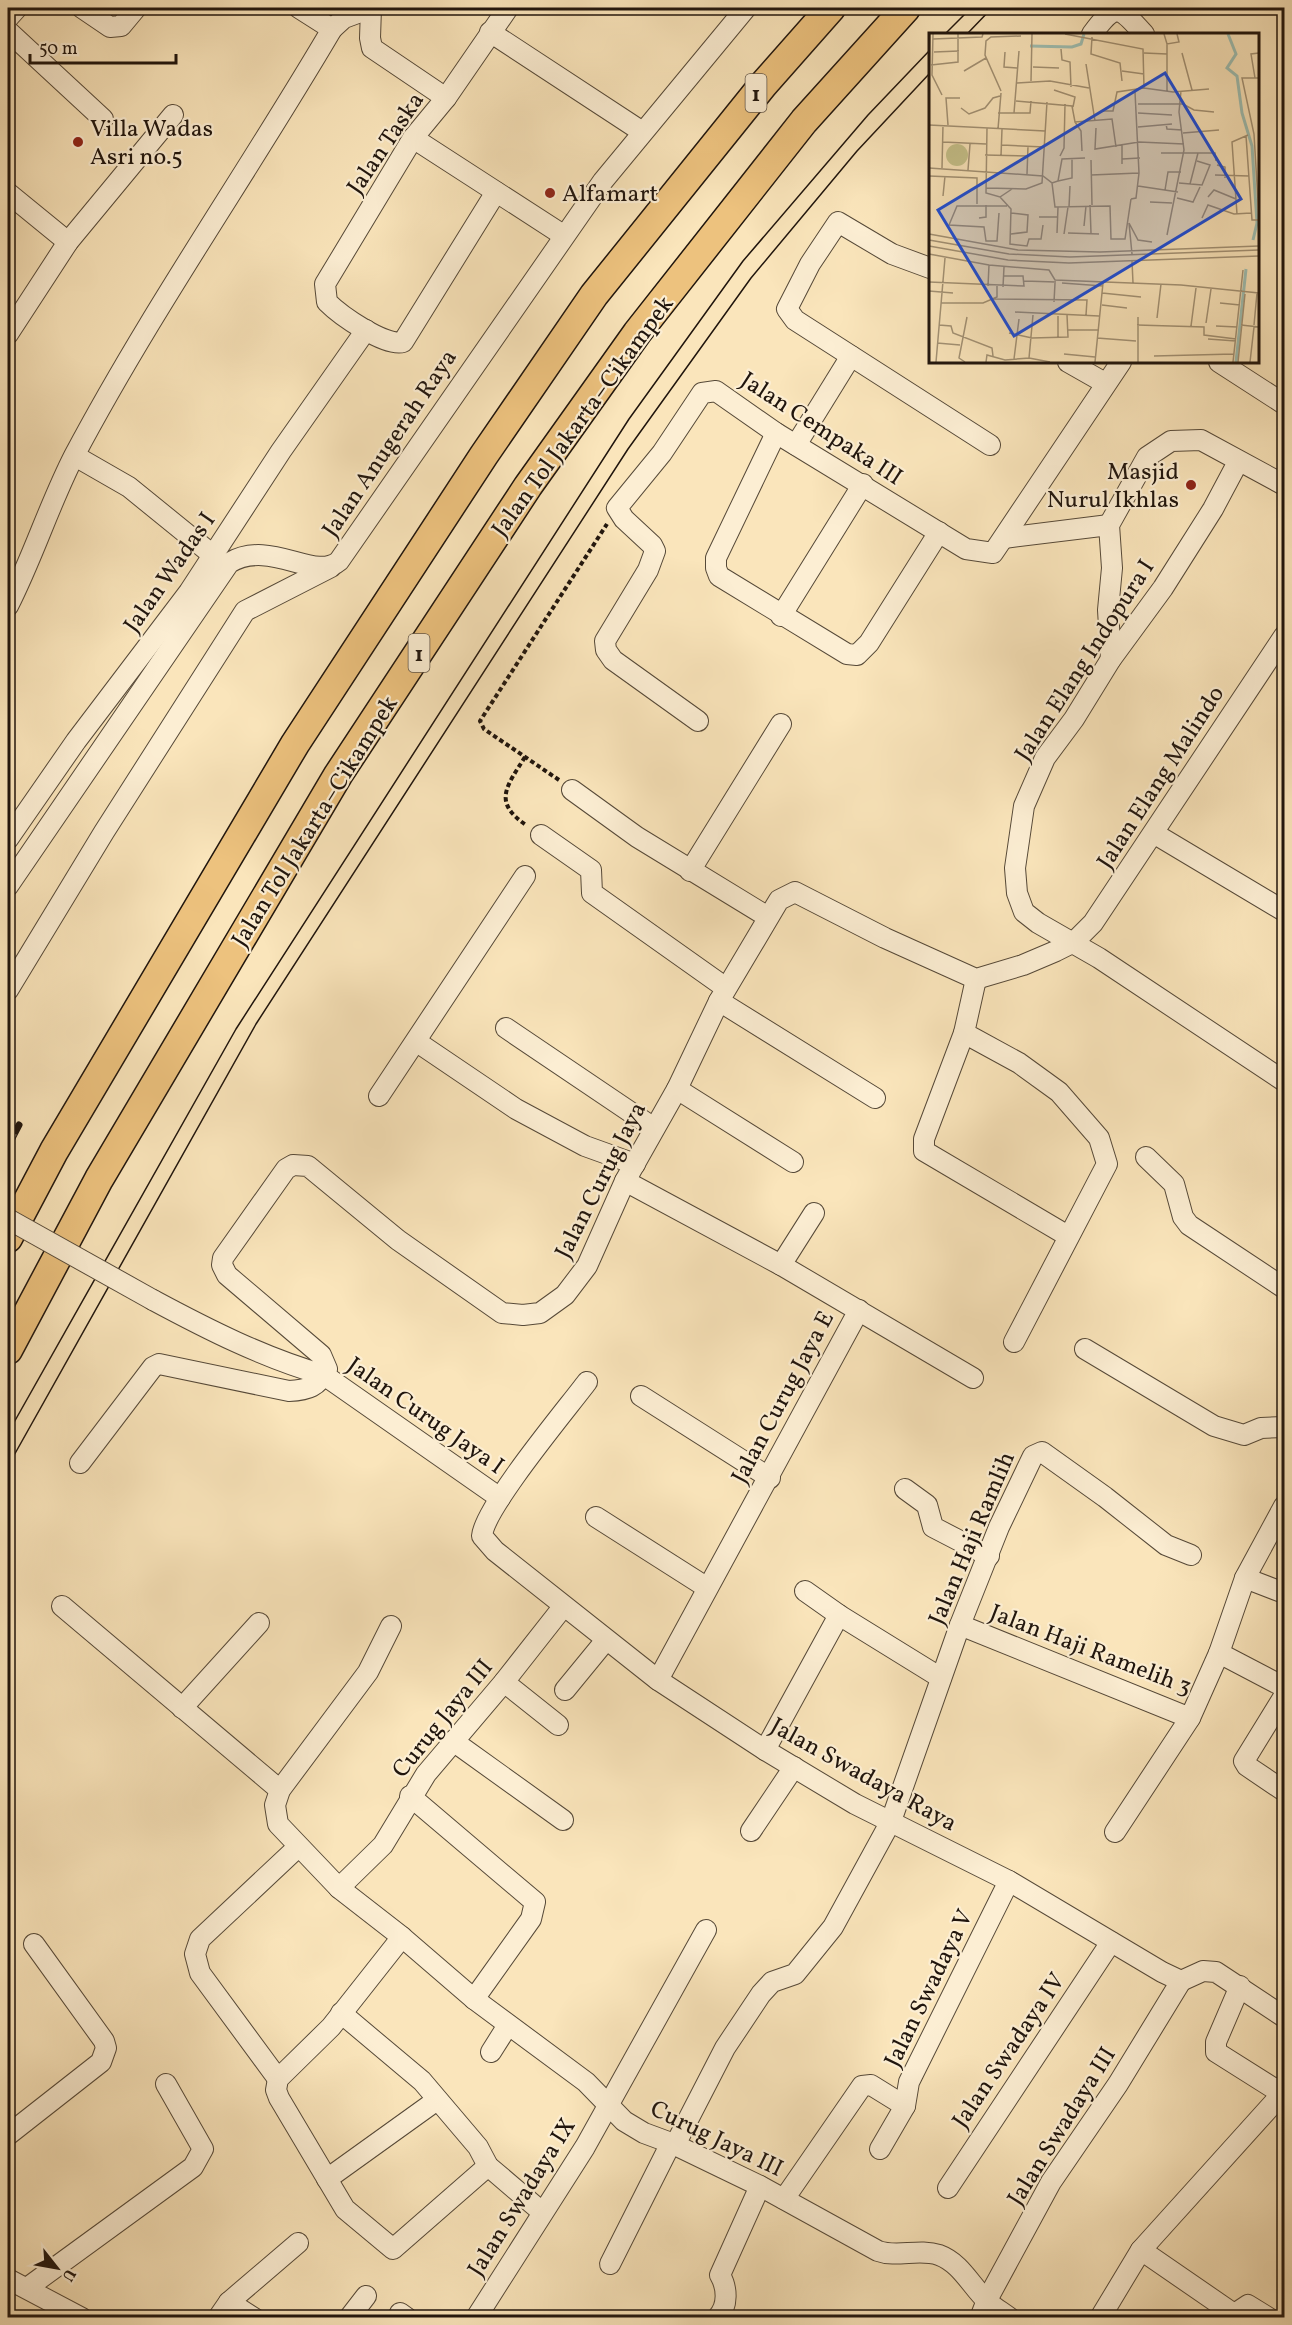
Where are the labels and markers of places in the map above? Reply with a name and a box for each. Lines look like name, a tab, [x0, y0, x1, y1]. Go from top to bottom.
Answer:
place label: Villa Wadas Asri no.5	[90, 113, 213, 175]
marker: Villa Wadas Asri no.5	[71, 135, 85, 149]
place label: Alfamart	[562, 178, 658, 212]
marker: Alfamart	[543, 186, 557, 200]
place label: Masjid Nurul Ikhlas	[1047, 456, 1179, 518]
marker: Masjid Nurul Ikhlas	[1184, 478, 1198, 492]

